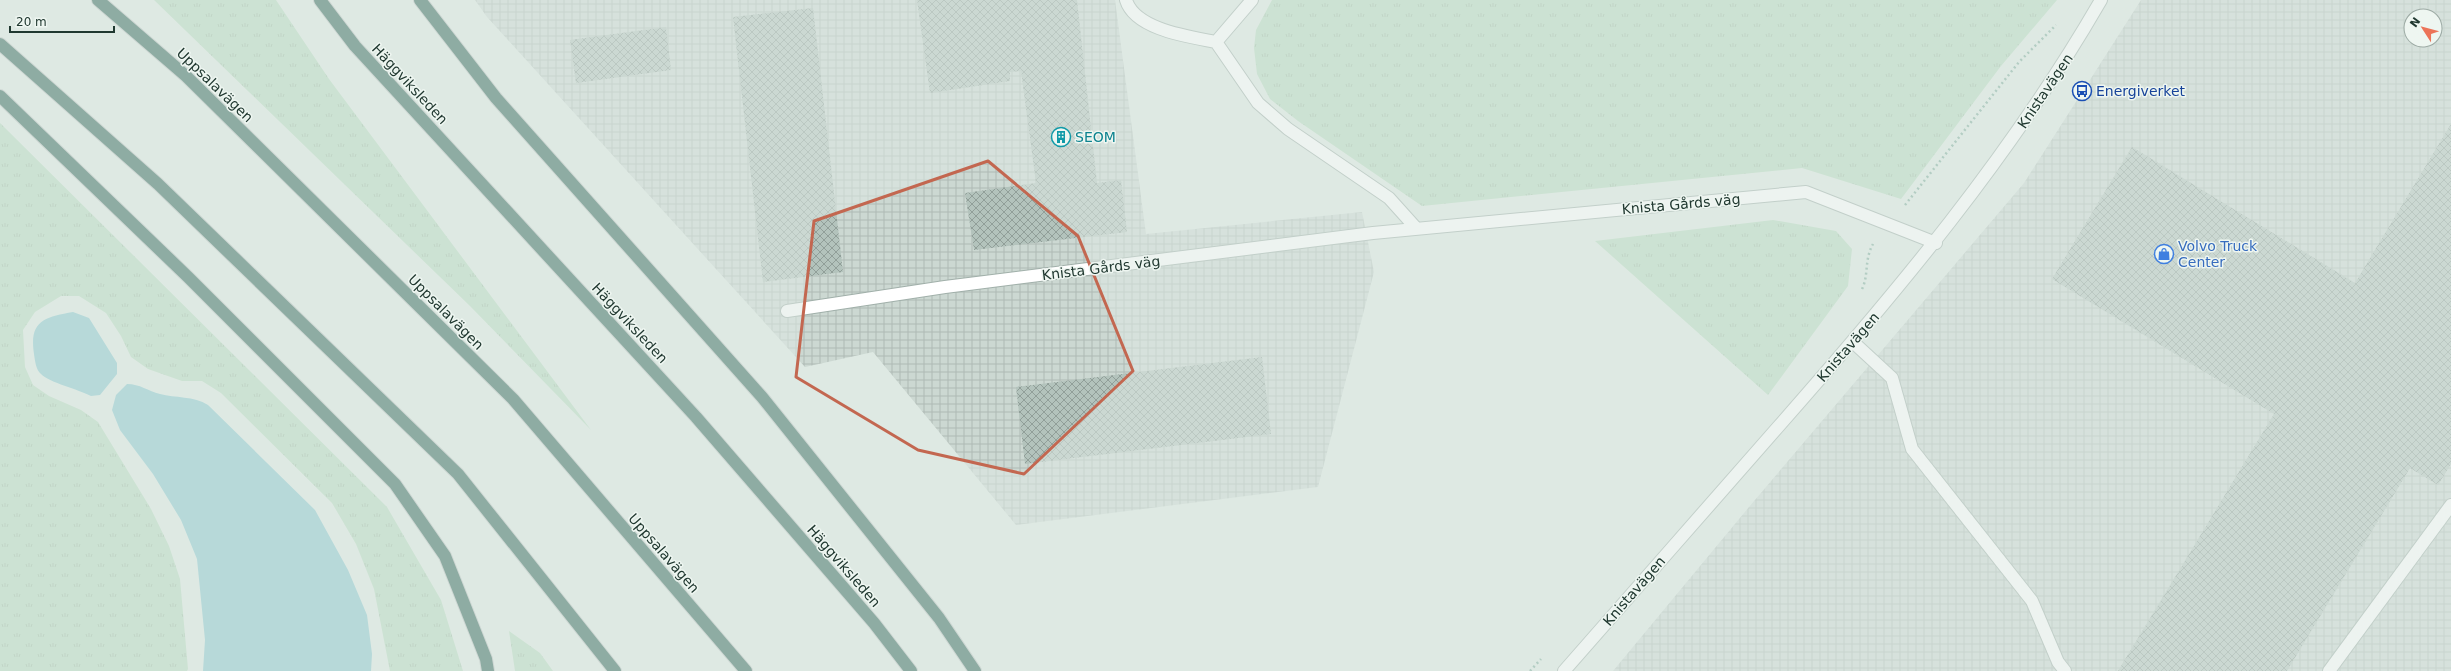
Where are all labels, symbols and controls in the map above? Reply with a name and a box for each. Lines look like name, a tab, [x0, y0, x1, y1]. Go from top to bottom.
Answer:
scale bar	[10, 8, 114, 34]
north arrow	[2403, 8, 2443, 48]
text: 20 m	[16, 15, 47, 29]
text: N	[2407, 15, 2423, 30]
street label: Häggviksleden	[369, 41, 451, 127]
street label: Uppsalavägen	[174, 45, 256, 125]
street label: Knistavägen	[2014, 51, 2076, 131]
bus stop icon: Energiverket	[2071, 80, 2093, 102]
place label: Energiverket	[2096, 83, 2185, 99]
building icon: SEOM	[1050, 126, 1072, 148]
place label: SEOM	[1075, 129, 1116, 145]
street label: Knista Gårds väg	[1621, 191, 1741, 217]
place label: Volvo Truck Center	[2178, 238, 2258, 270]
shop icon: Volvo Truck Center	[2153, 243, 2175, 265]
street label: Knista Gårds väg	[1041, 253, 1161, 283]
street label: Uppsalavägen	[405, 271, 487, 353]
street label: Häggviksleden	[589, 280, 671, 366]
street label: Knistavägen	[1814, 309, 1882, 385]
street label: Uppsalavägen	[625, 510, 703, 596]
street label: Häggviksleden	[804, 522, 884, 610]
street label: Knistavägen	[1600, 553, 1668, 629]

